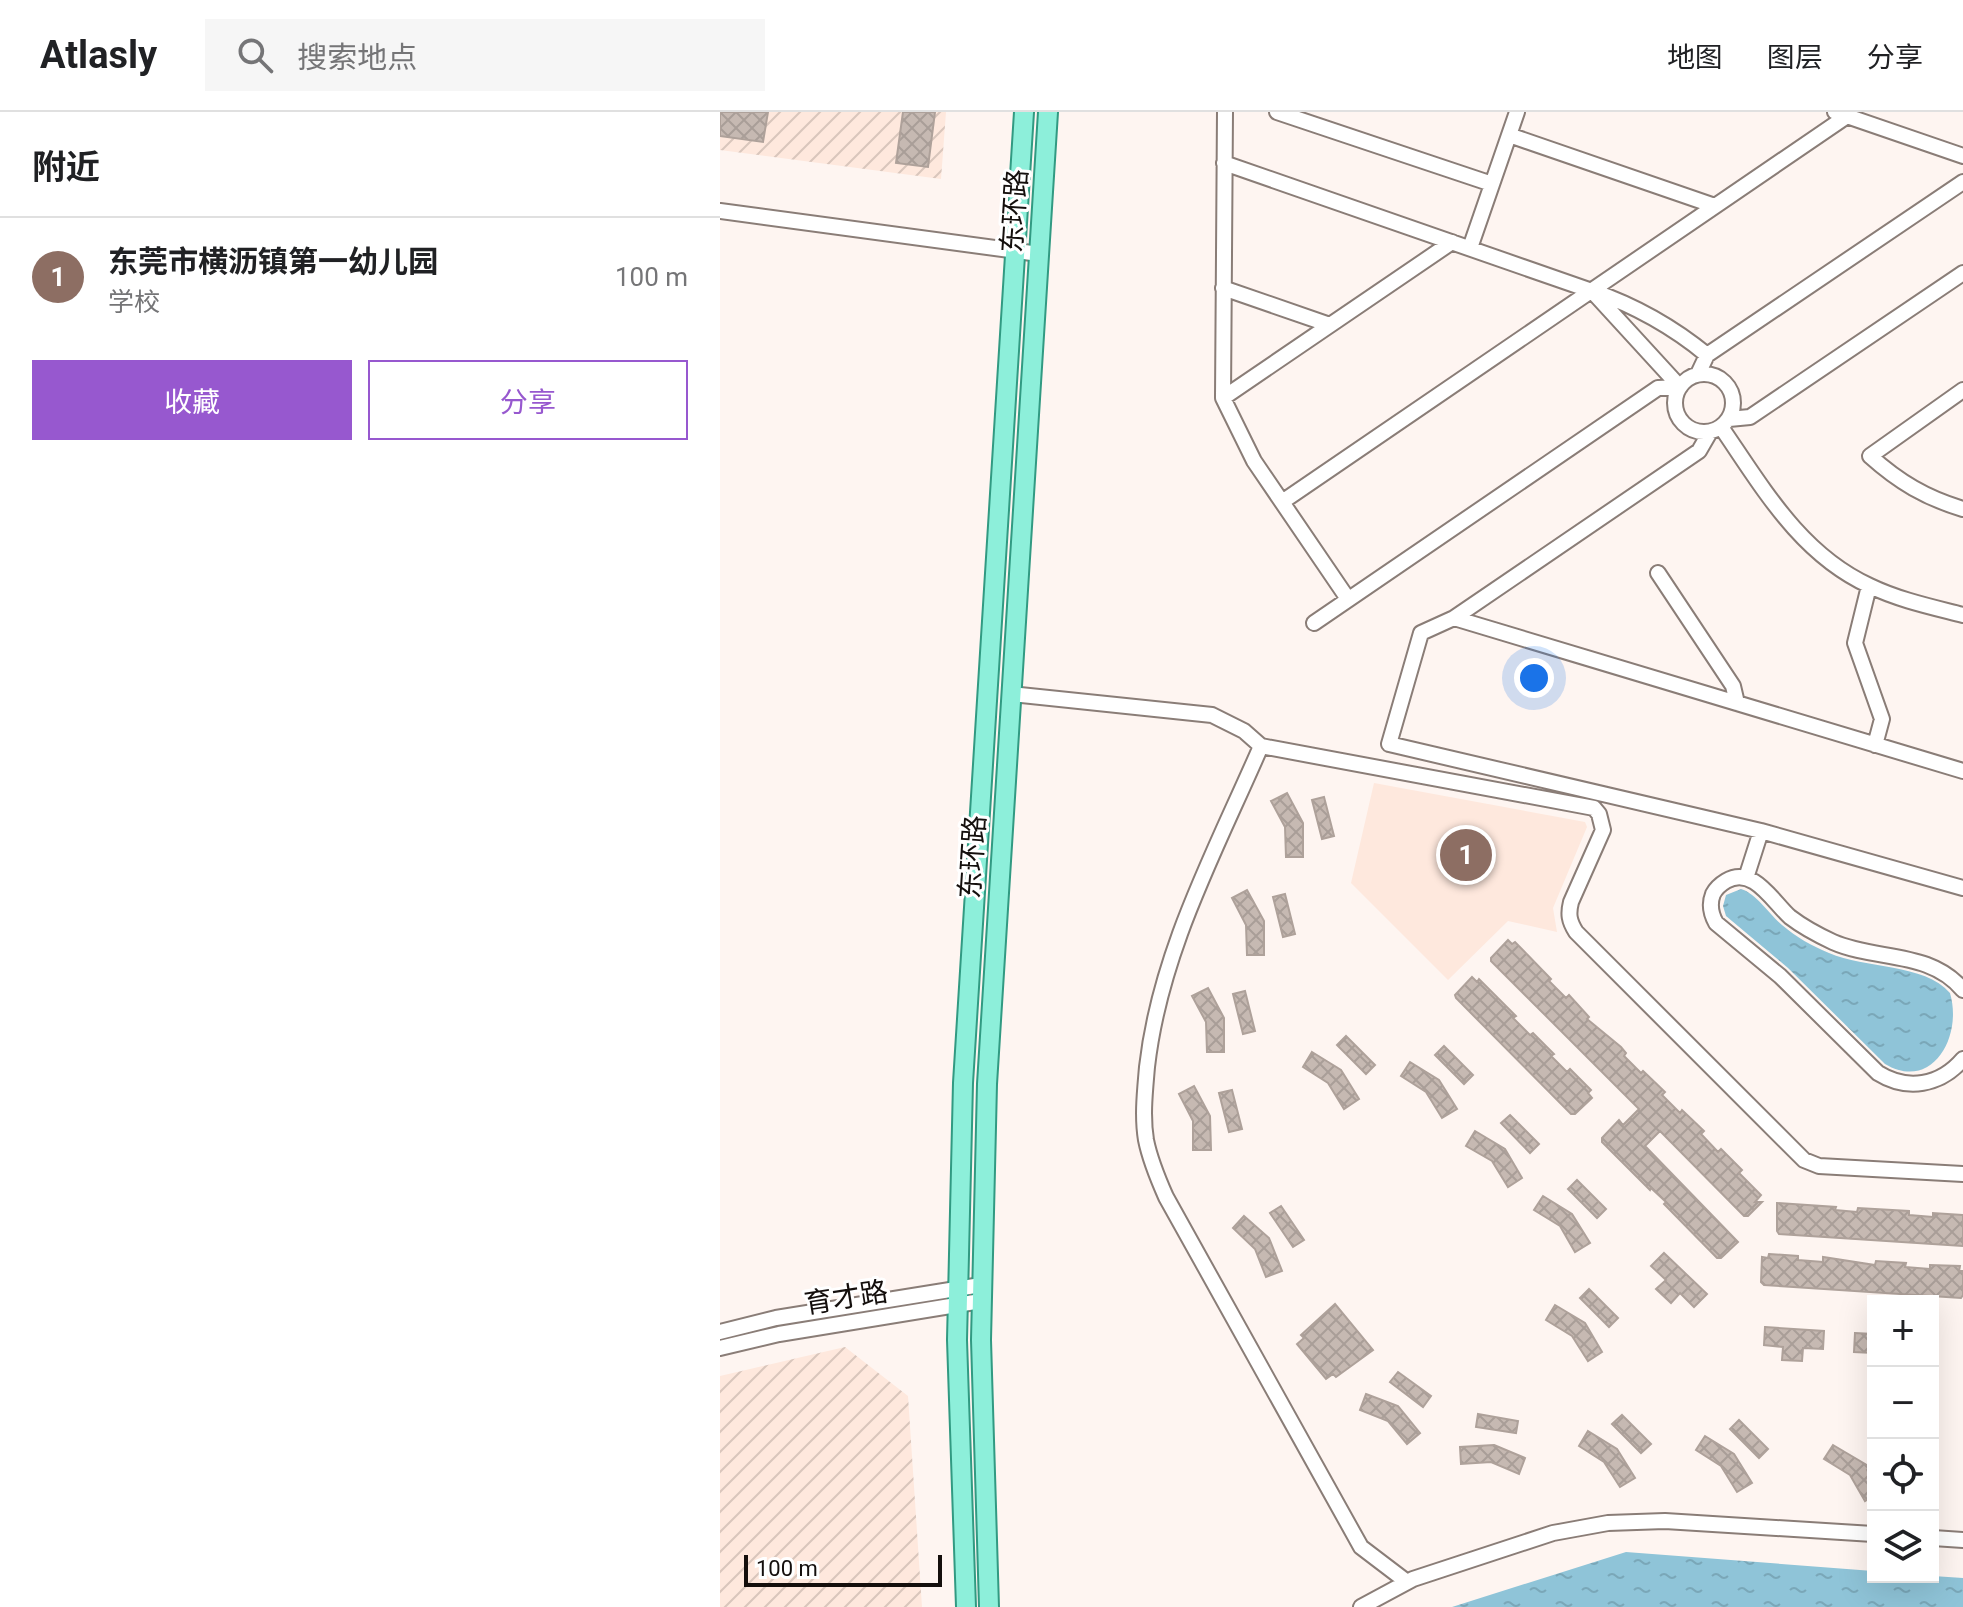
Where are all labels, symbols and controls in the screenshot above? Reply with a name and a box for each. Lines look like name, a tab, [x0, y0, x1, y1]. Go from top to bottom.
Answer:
search box	[205, 19, 765, 91]
text: Atlasly	[40, 33, 157, 77]
icon: search	[233, 33, 277, 77]
text: 搜索地点	[297, 40, 417, 75]
text: 地图	[1667, 41, 1723, 74]
text: 图层	[1767, 41, 1823, 74]
text: 分享	[1867, 41, 1923, 74]
text: 附近	[32, 147, 100, 187]
street label: 东环路	[995, 168, 1034, 254]
text: 东莞市横沥镇第一幼儿园	[108, 244, 438, 279]
text: 1	[51, 262, 65, 292]
text: 100 m	[615, 262, 688, 292]
text: 学校	[108, 287, 160, 317]
button: 收藏	[32, 360, 352, 440]
button: 分享	[368, 360, 688, 440]
your location	[1514, 658, 1554, 698]
street label: 东环路	[953, 814, 992, 900]
pin: 1	[1440, 825, 1492, 885]
street label: 育才路	[802, 1275, 890, 1320]
map controls	[1867, 1295, 1939, 1583]
button: +	[1867, 1295, 1939, 1367]
button: −	[1867, 1367, 1939, 1439]
button: locate	[1867, 1439, 1939, 1511]
button: layers	[1867, 1511, 1939, 1583]
scale bar	[744, 1551, 942, 1587]
text: 100 m	[756, 1556, 818, 1581]

